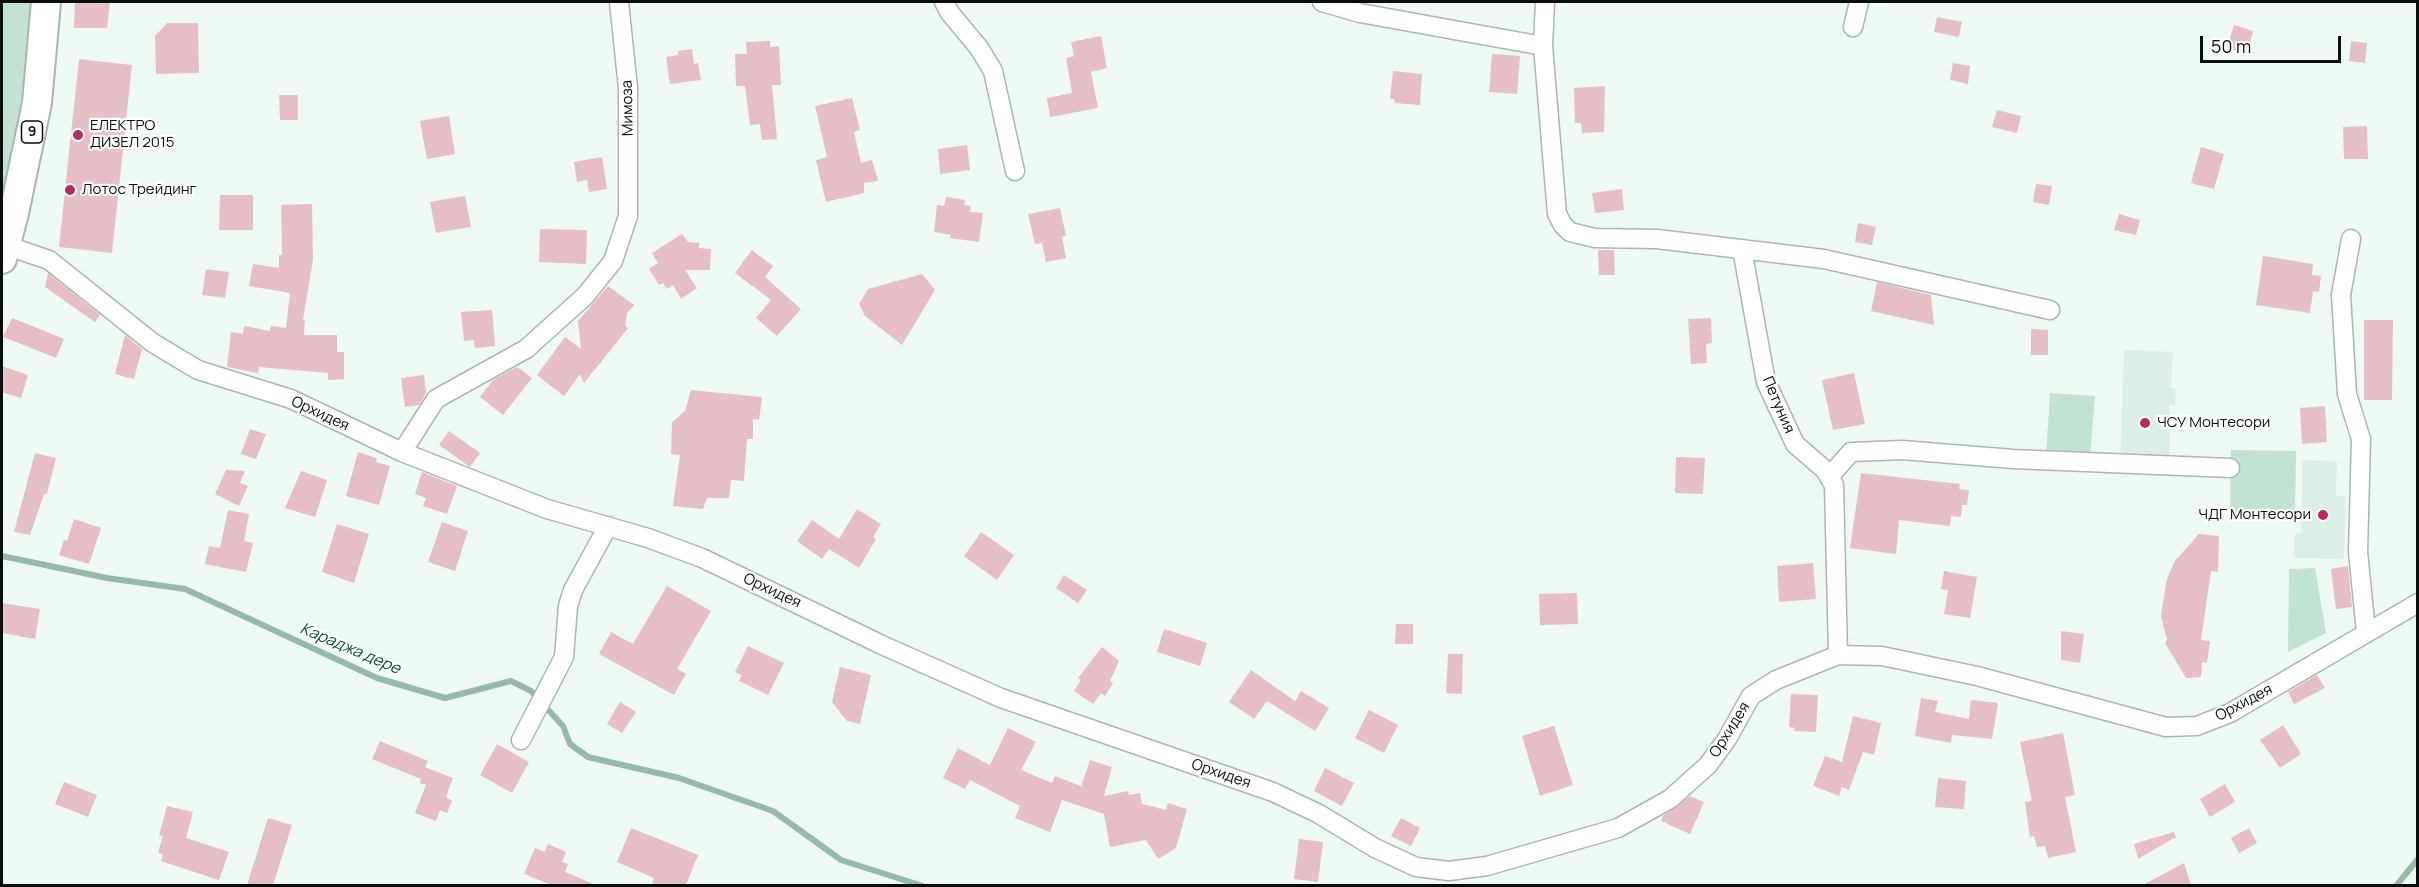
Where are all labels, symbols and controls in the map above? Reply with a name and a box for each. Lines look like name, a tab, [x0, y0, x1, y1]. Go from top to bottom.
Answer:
scale bar	[2203, 24, 2344, 62]
text: 50 m	[2211, 34, 2251, 58]
street label: Мимоза	[619, 80, 637, 136]
place label: ЕЛЕKТРО ДИЗЕЛ 2015	[90, 117, 175, 152]
road number: 9	[22, 121, 42, 143]
marker: ЕЛЕKТРО ДИЗЕЛ 2015	[71, 128, 85, 142]
place label: Лотос Трейдинг	[82, 181, 197, 199]
marker: Лотос Трейдинг	[63, 183, 77, 197]
street label: Петуния	[1758, 374, 1798, 436]
street label: Орхидея	[288, 393, 352, 435]
place label: ЧСУ Монтесори	[2157, 414, 2270, 432]
marker: ЧСУ Монтесори	[2138, 416, 2152, 430]
place label: ЧДГ Монтесори	[2198, 506, 2311, 524]
marker: ЧДГ Монтесори	[2316, 508, 2330, 522]
street label: Орхидея	[740, 570, 804, 612]
water label: Караджа дере	[297, 619, 403, 679]
street label: Орхидея	[2213, 681, 2275, 725]
street label: Орхидея	[1706, 699, 1754, 761]
street label: Орхидея	[1189, 755, 1253, 793]

